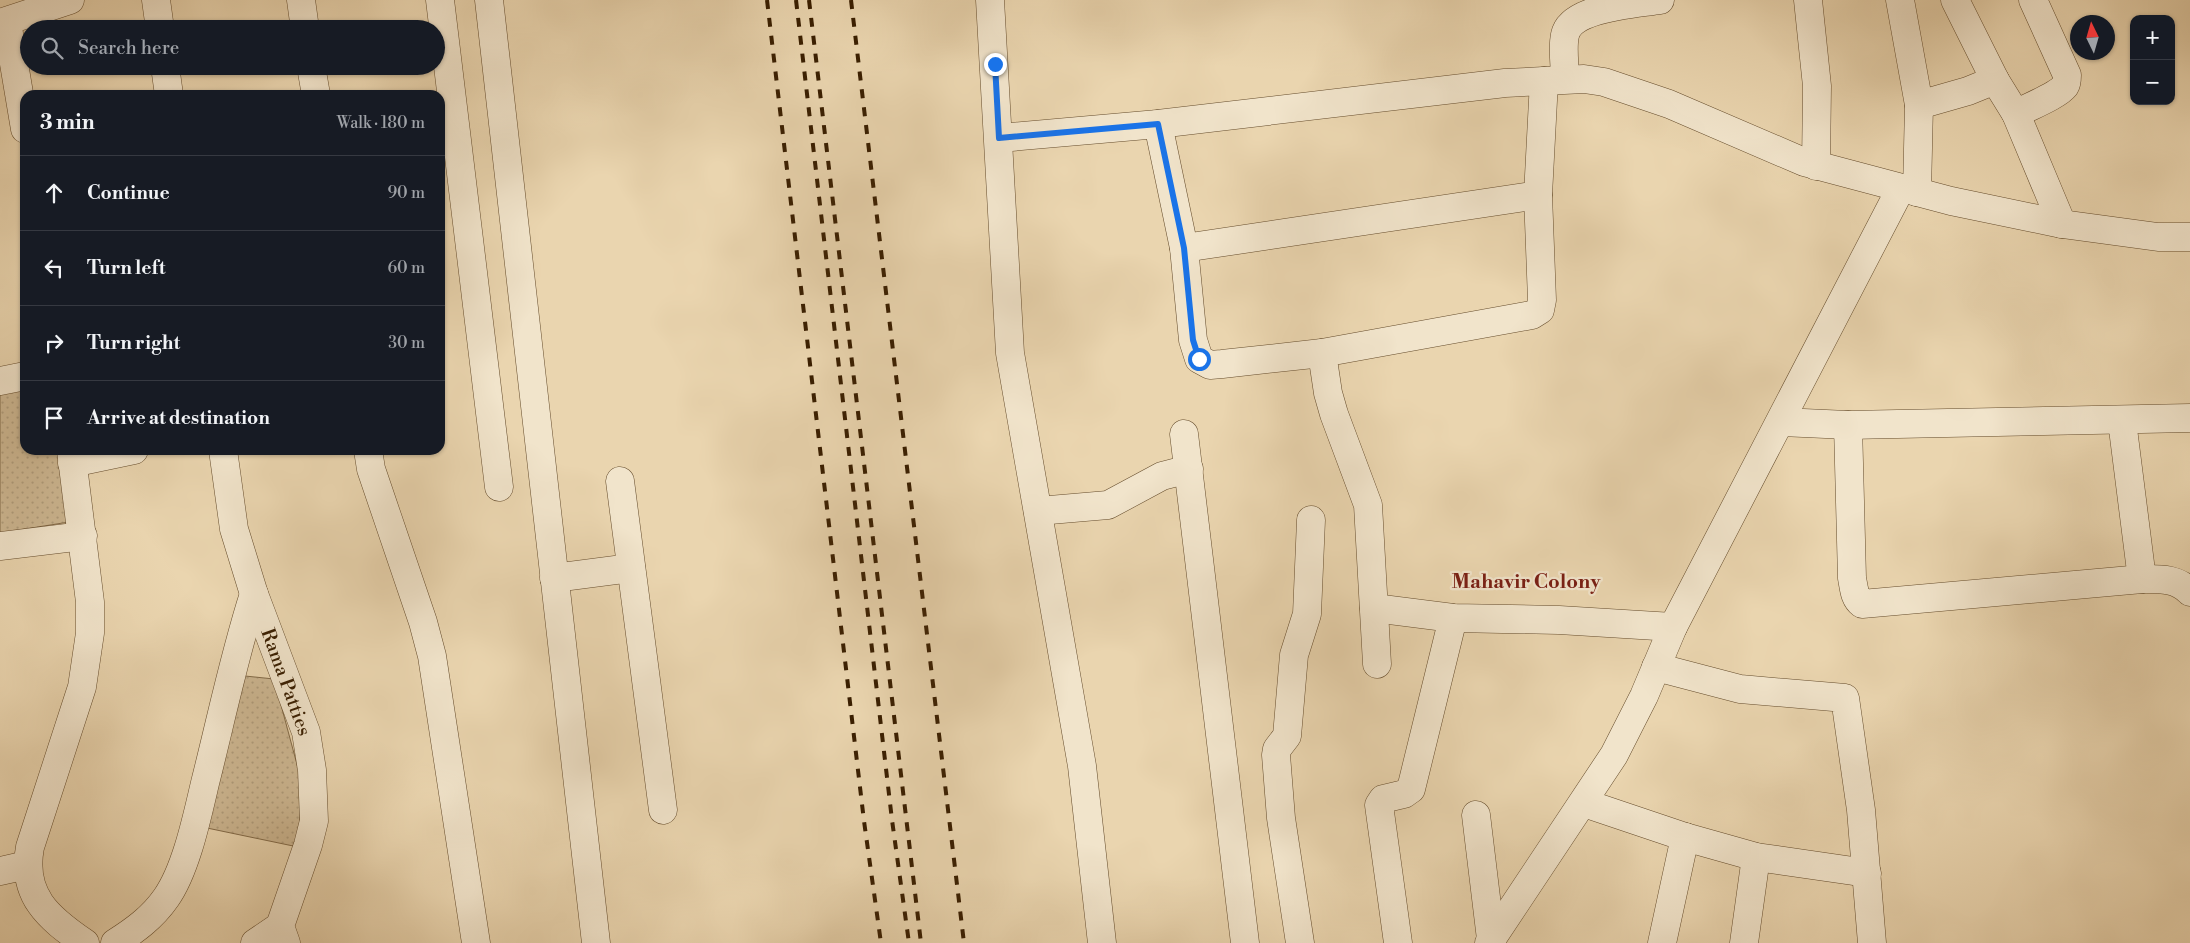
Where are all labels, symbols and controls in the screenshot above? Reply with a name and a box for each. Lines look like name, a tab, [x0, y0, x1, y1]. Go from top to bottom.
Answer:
north arrow	[2070, 15, 2115, 60]
map controls	[2130, 15, 2175, 105]
button: +	[2130, 15, 2175, 60]
search box	[20, 20, 445, 75]
icon: search	[38, 34, 66, 62]
text: Search here	[78, 36, 179, 60]
route end	[984, 53, 1007, 76]
button: −	[2130, 60, 2175, 105]
text: 3 min	[40, 110, 95, 136]
text: Walk · 180 m	[337, 113, 425, 133]
icon: ahead	[40, 179, 68, 207]
text: Continue	[87, 181, 170, 205]
text: 90 m	[387, 183, 425, 203]
icon: left	[40, 254, 68, 282]
text: Turn left	[87, 256, 166, 280]
text: 60 m	[387, 258, 425, 278]
icon: right	[40, 329, 68, 357]
text: Turn right	[87, 331, 180, 355]
text: 30 m	[388, 333, 425, 353]
route start	[1188, 348, 1211, 371]
icon: arrive	[40, 404, 68, 432]
text: Arrive at destination	[87, 406, 270, 430]
district label: Mahavir Colony	[1452, 570, 1601, 595]
street label: Rama Patties	[255, 625, 317, 739]

